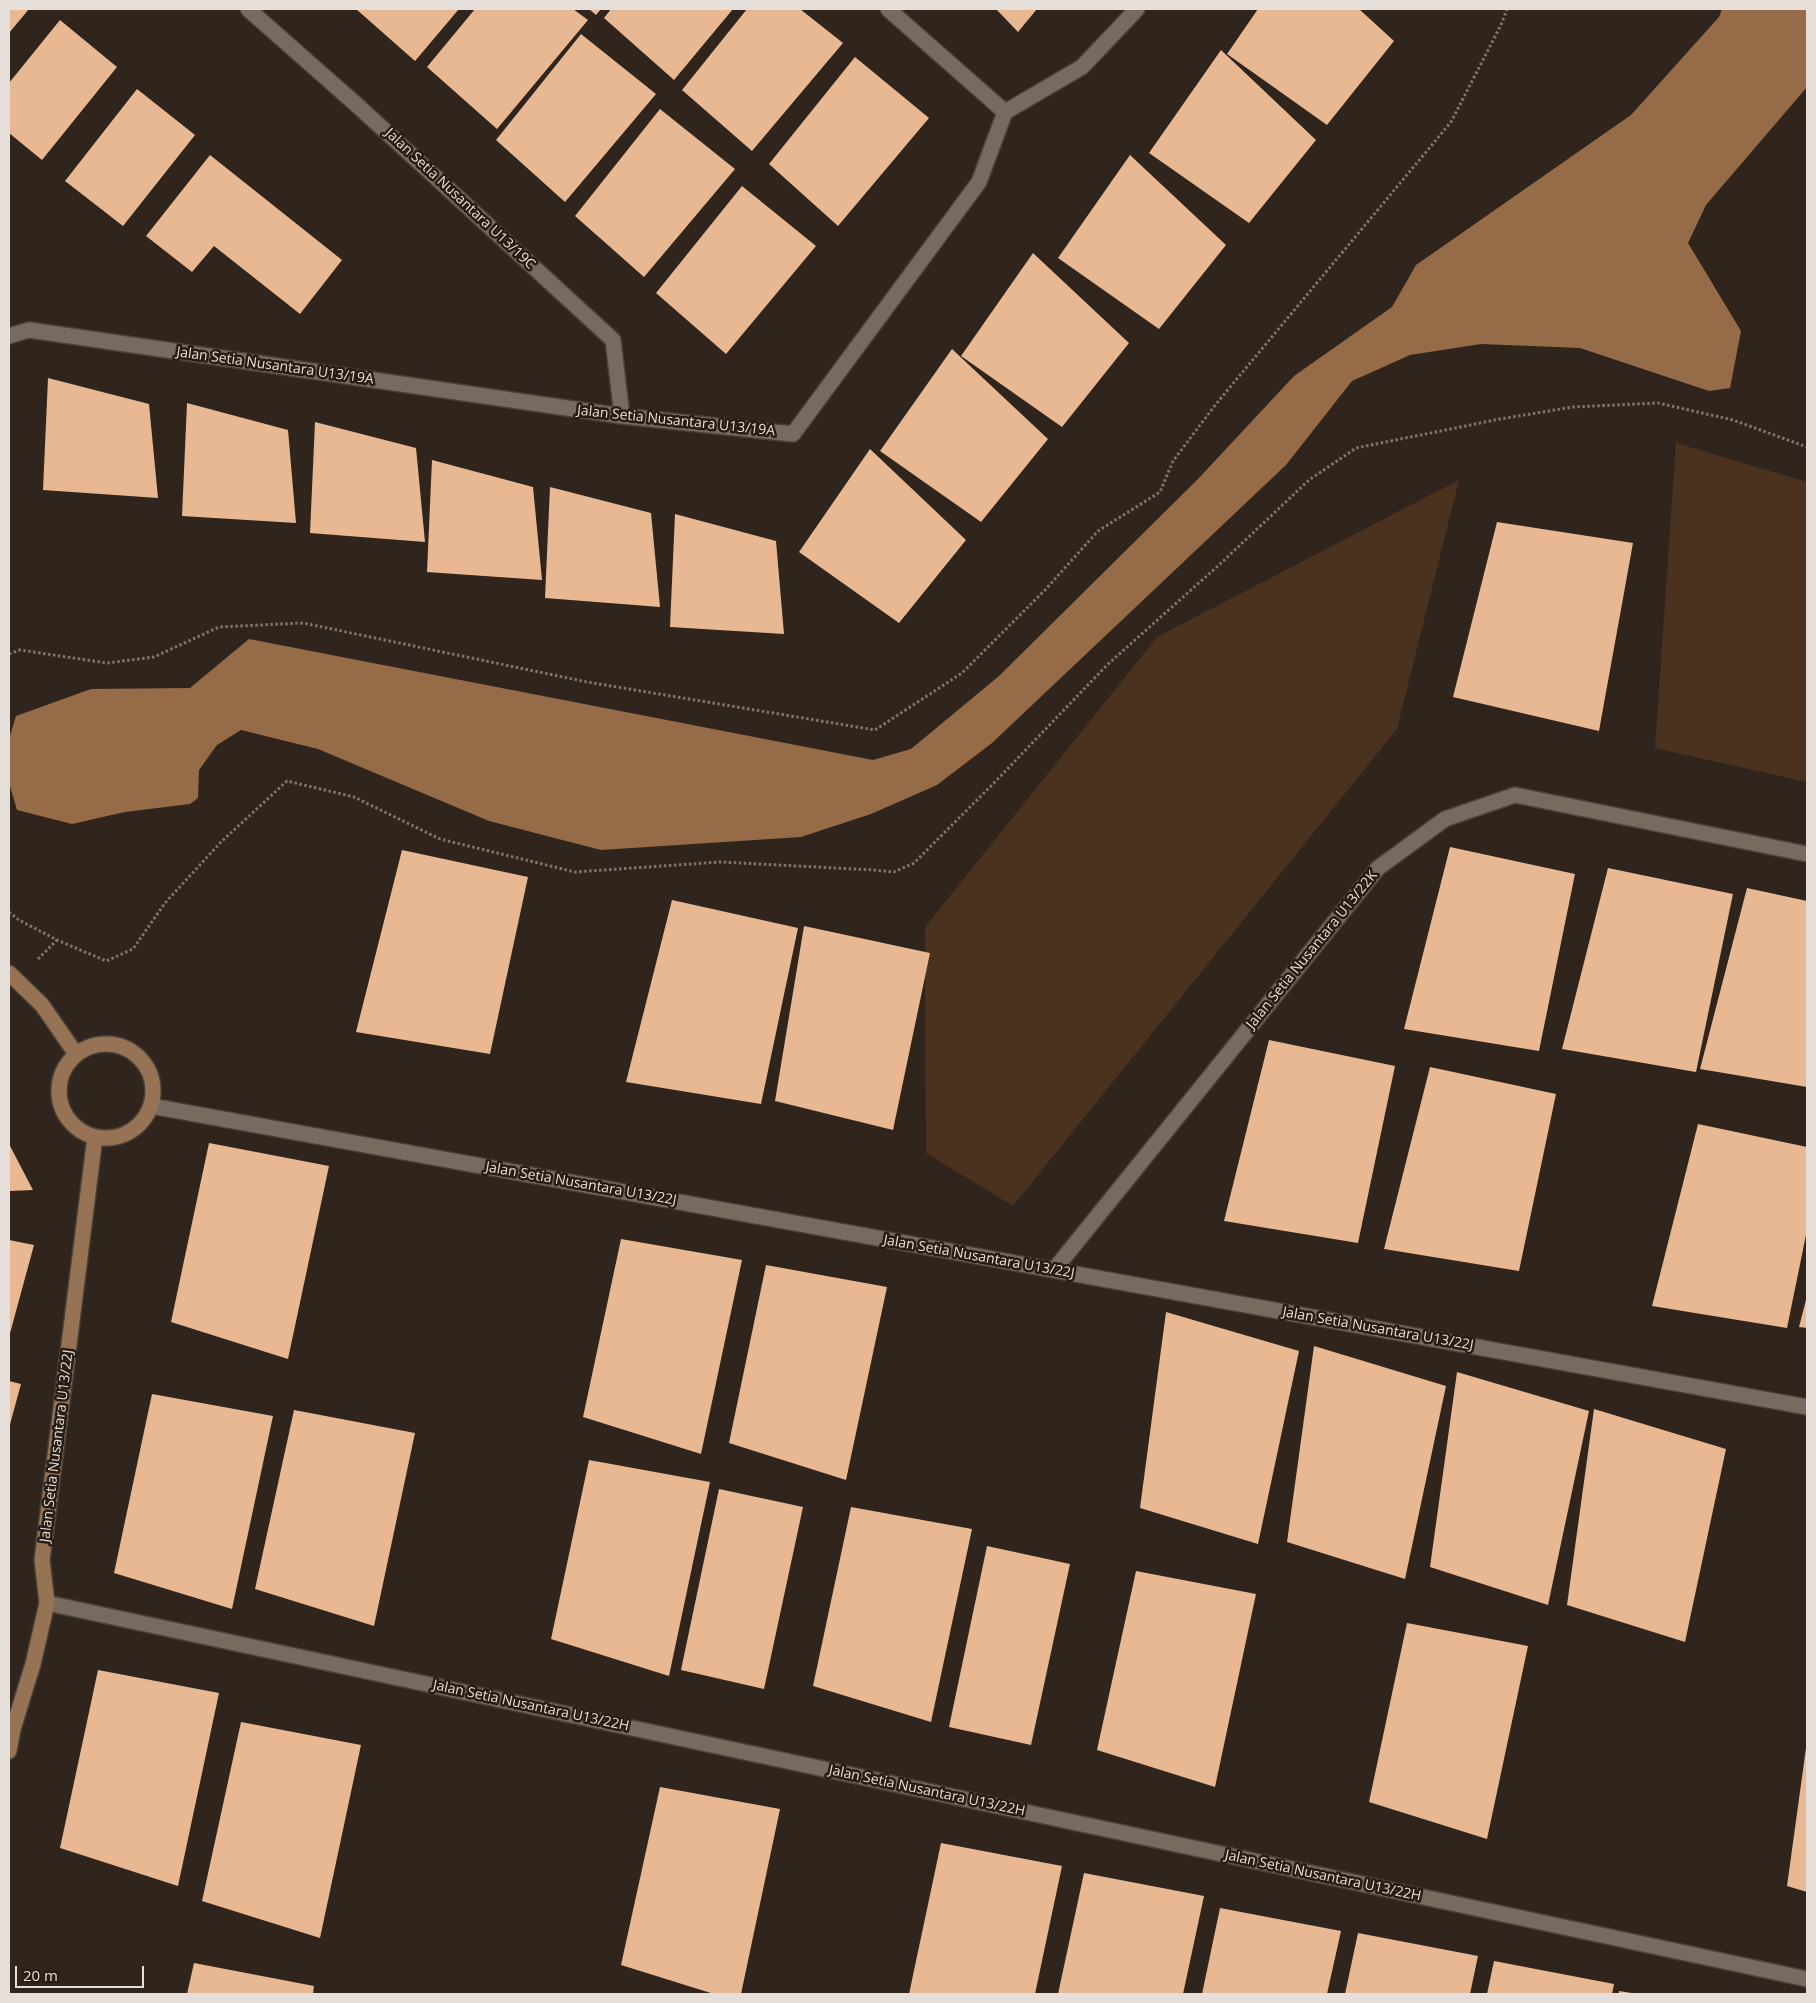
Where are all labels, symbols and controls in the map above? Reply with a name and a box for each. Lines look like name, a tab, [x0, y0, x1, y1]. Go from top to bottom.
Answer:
street label: Jalan Setia Nusantara U13/19C	[382, 125, 538, 273]
street label: Jalan Setia Nusantara U13/19A	[175, 344, 375, 388]
street label: Jalan Setia Nusantara U13/19A	[576, 402, 776, 440]
street label: Jalan Setia Nusantara U13/22K	[1243, 868, 1381, 1032]
street label: Jalan Setia Nusantara U13/22J	[484, 1159, 678, 1209]
street label: Jalan Setia Nusantara U13/22J	[882, 1232, 1076, 1282]
street label: Jalan Setia Nusantara U13/22J	[1281, 1304, 1475, 1354]
street label: Jalan Setia Nusantara U13/22J	[37, 1349, 77, 1543]
street label: Jalan Setia Nusantara U13/22H	[431, 1677, 631, 1735]
street label: Jalan Setia Nusantara U13/22H	[827, 1762, 1027, 1820]
street label: Jalan Setia Nusantara U13/22H	[1223, 1847, 1423, 1905]
scale bar	[18, 1956, 146, 1988]
text: 20 m	[23, 1965, 58, 1985]

